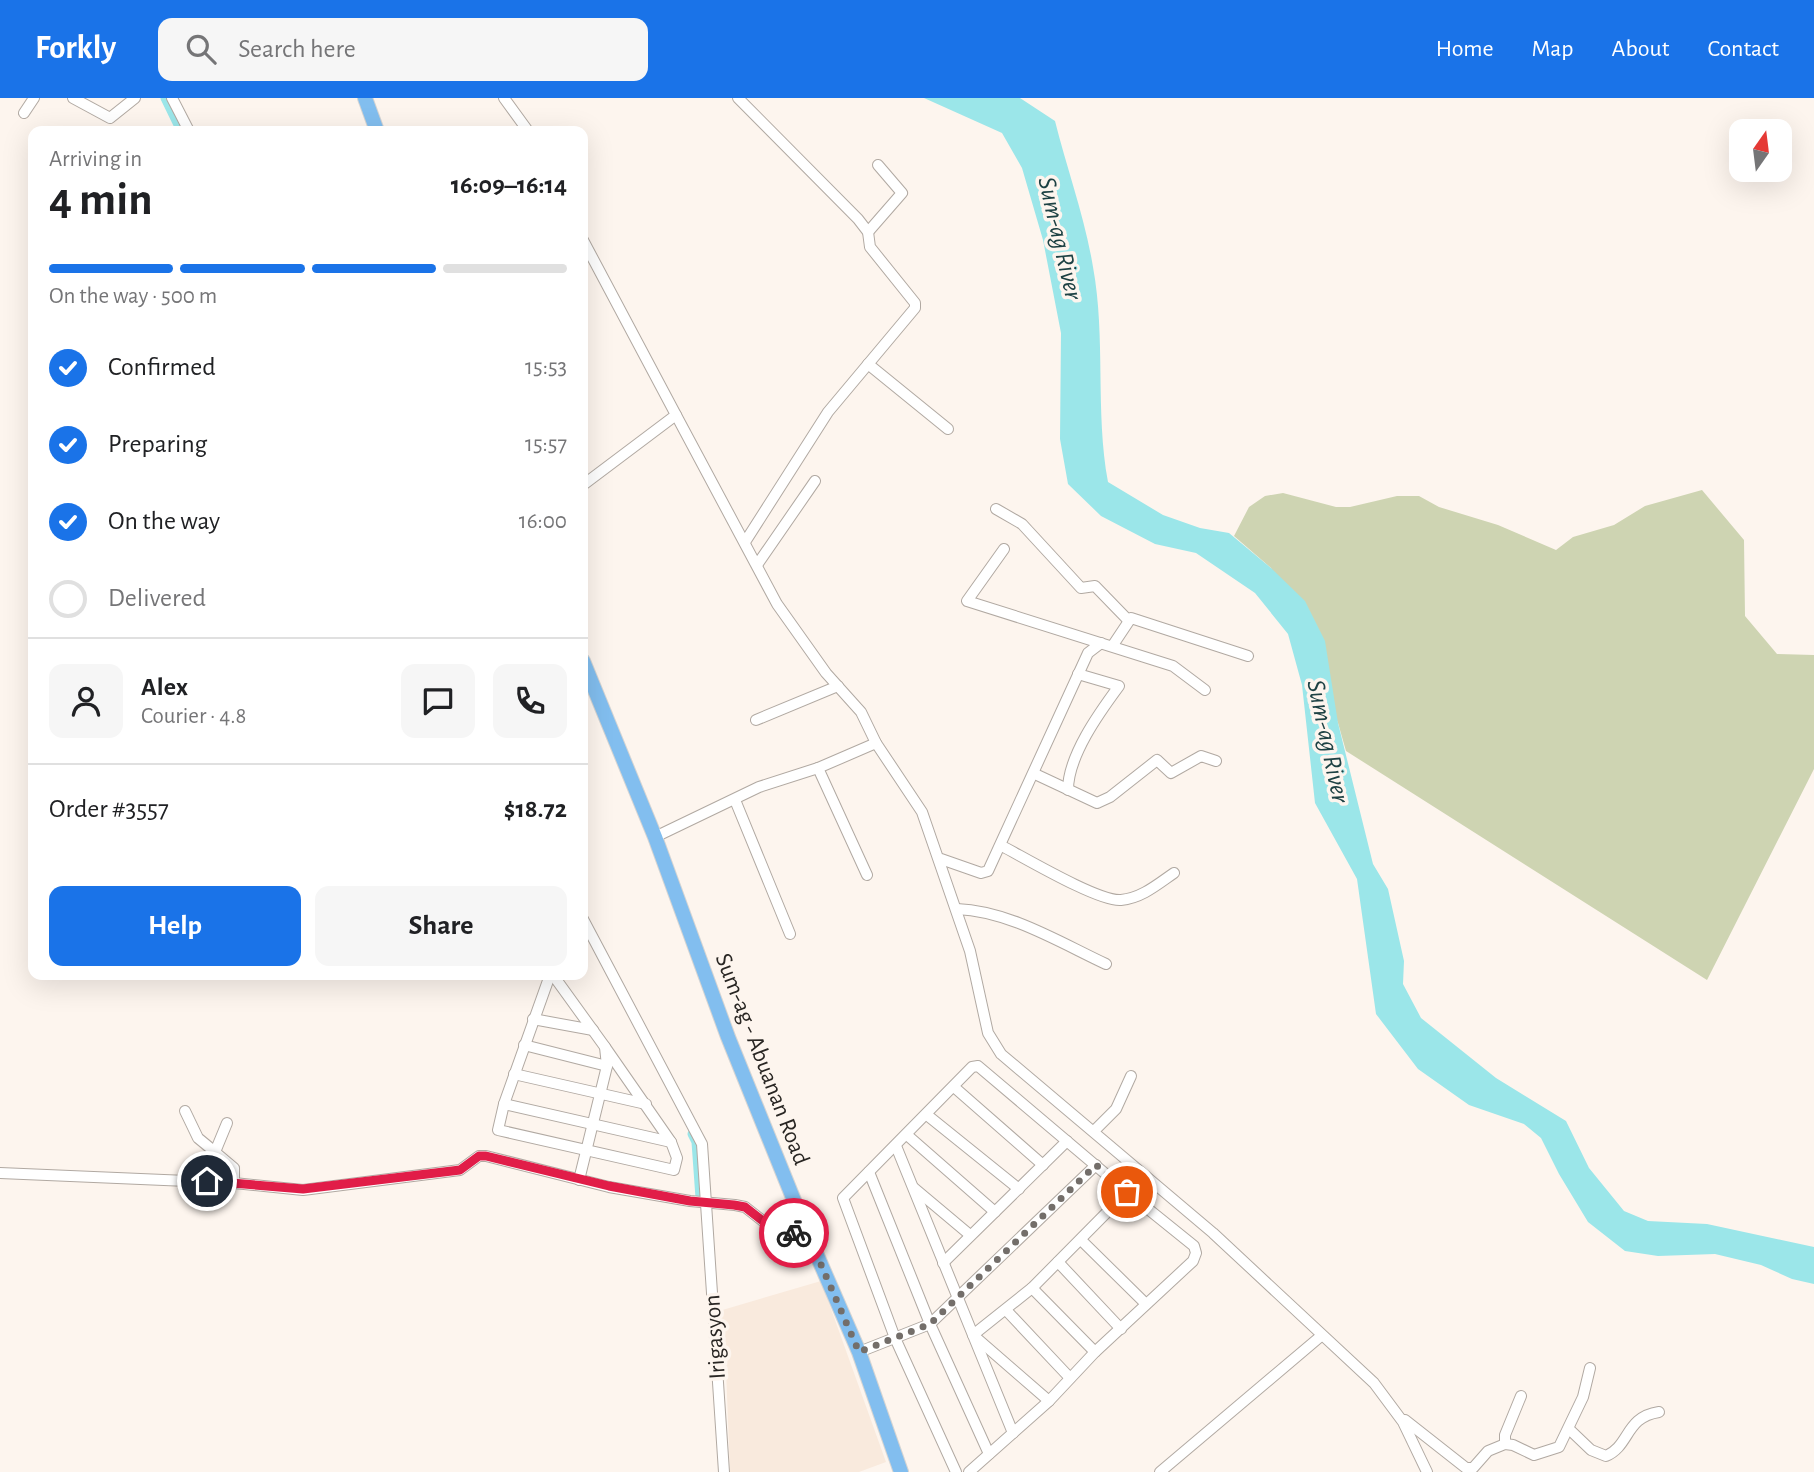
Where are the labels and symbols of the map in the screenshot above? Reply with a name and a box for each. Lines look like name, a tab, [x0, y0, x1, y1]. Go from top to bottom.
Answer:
north arrow	[1729, 119, 1792, 182]
water label: Sum-ag River	[1033, 174, 1087, 304]
water label: Sum-ag River	[1302, 677, 1354, 807]
street label: Sum-ag - Abuanan Road	[711, 950, 814, 1168]
pin	[177, 1151, 237, 1211]
pin	[1097, 1162, 1157, 1222]
courier	[759, 1198, 829, 1268]
street label: Irigasyon	[700, 1294, 730, 1380]

